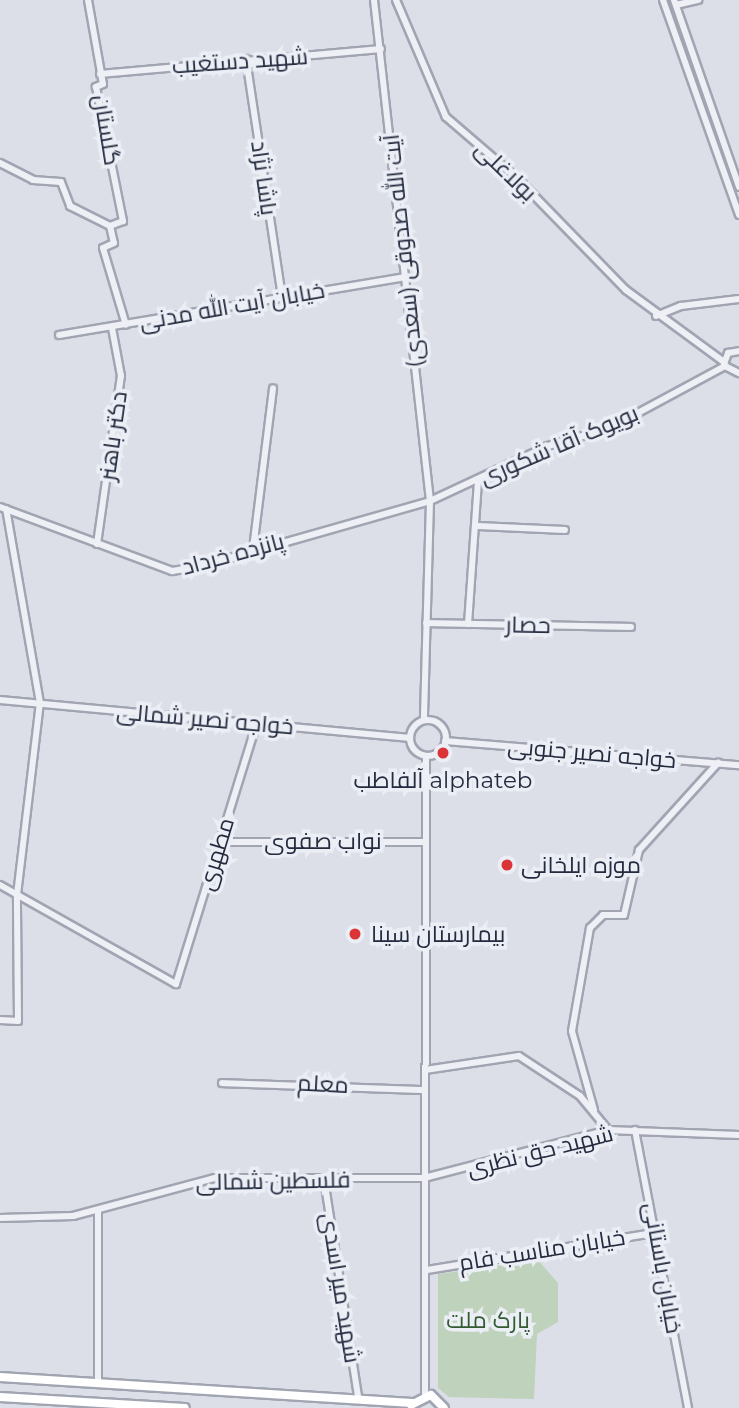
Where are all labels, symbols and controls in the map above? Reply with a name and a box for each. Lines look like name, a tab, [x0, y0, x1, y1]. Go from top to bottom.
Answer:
street label: شهید دستغیب	[171, 42, 309, 80]
street label: گلستان	[88, 93, 126, 167]
street label: آیت الله صدوقی (سعدی)	[377, 133, 429, 369]
street label: بولاغلی	[469, 135, 543, 207]
street label: پاشا نژاد	[245, 139, 283, 217]
street label: خیابان آیت الله مدنی	[137, 276, 327, 336]
street label: دکتر باهنر	[93, 389, 133, 483]
street label: بویوک آقا شکوری	[475, 399, 643, 491]
street label: پانزده خرداد	[179, 527, 287, 581]
street label: حصار	[505, 611, 551, 639]
street label: خواجه نصیر شمالی	[115, 698, 295, 740]
street label: خواجه نصیر جنوبی	[507, 732, 677, 774]
marker: آلفاطب alphateb	[433, 743, 453, 763]
place label: آلفاطب alphateb	[354, 766, 532, 794]
street label: مطهری	[192, 814, 240, 894]
street label: نواب صفوی	[264, 827, 382, 855]
place label: موزه ایلخانی	[521, 851, 641, 879]
marker: موزه ایلخانی	[499, 857, 515, 873]
place label: بیمارستان سینا	[371, 920, 506, 948]
marker: بیمارستان سینا	[345, 924, 365, 944]
street label: معلم	[297, 1069, 349, 1099]
street label: شهید حق نظری	[464, 1120, 616, 1182]
street label: فلسطین شمالی	[195, 1166, 351, 1196]
street label: خیابان باستانی	[638, 1200, 688, 1336]
street label: شهید میر اسدی	[315, 1211, 367, 1365]
street label: خیابان مناسب فام	[457, 1223, 627, 1277]
park label: پارک ملت	[446, 1306, 530, 1334]

